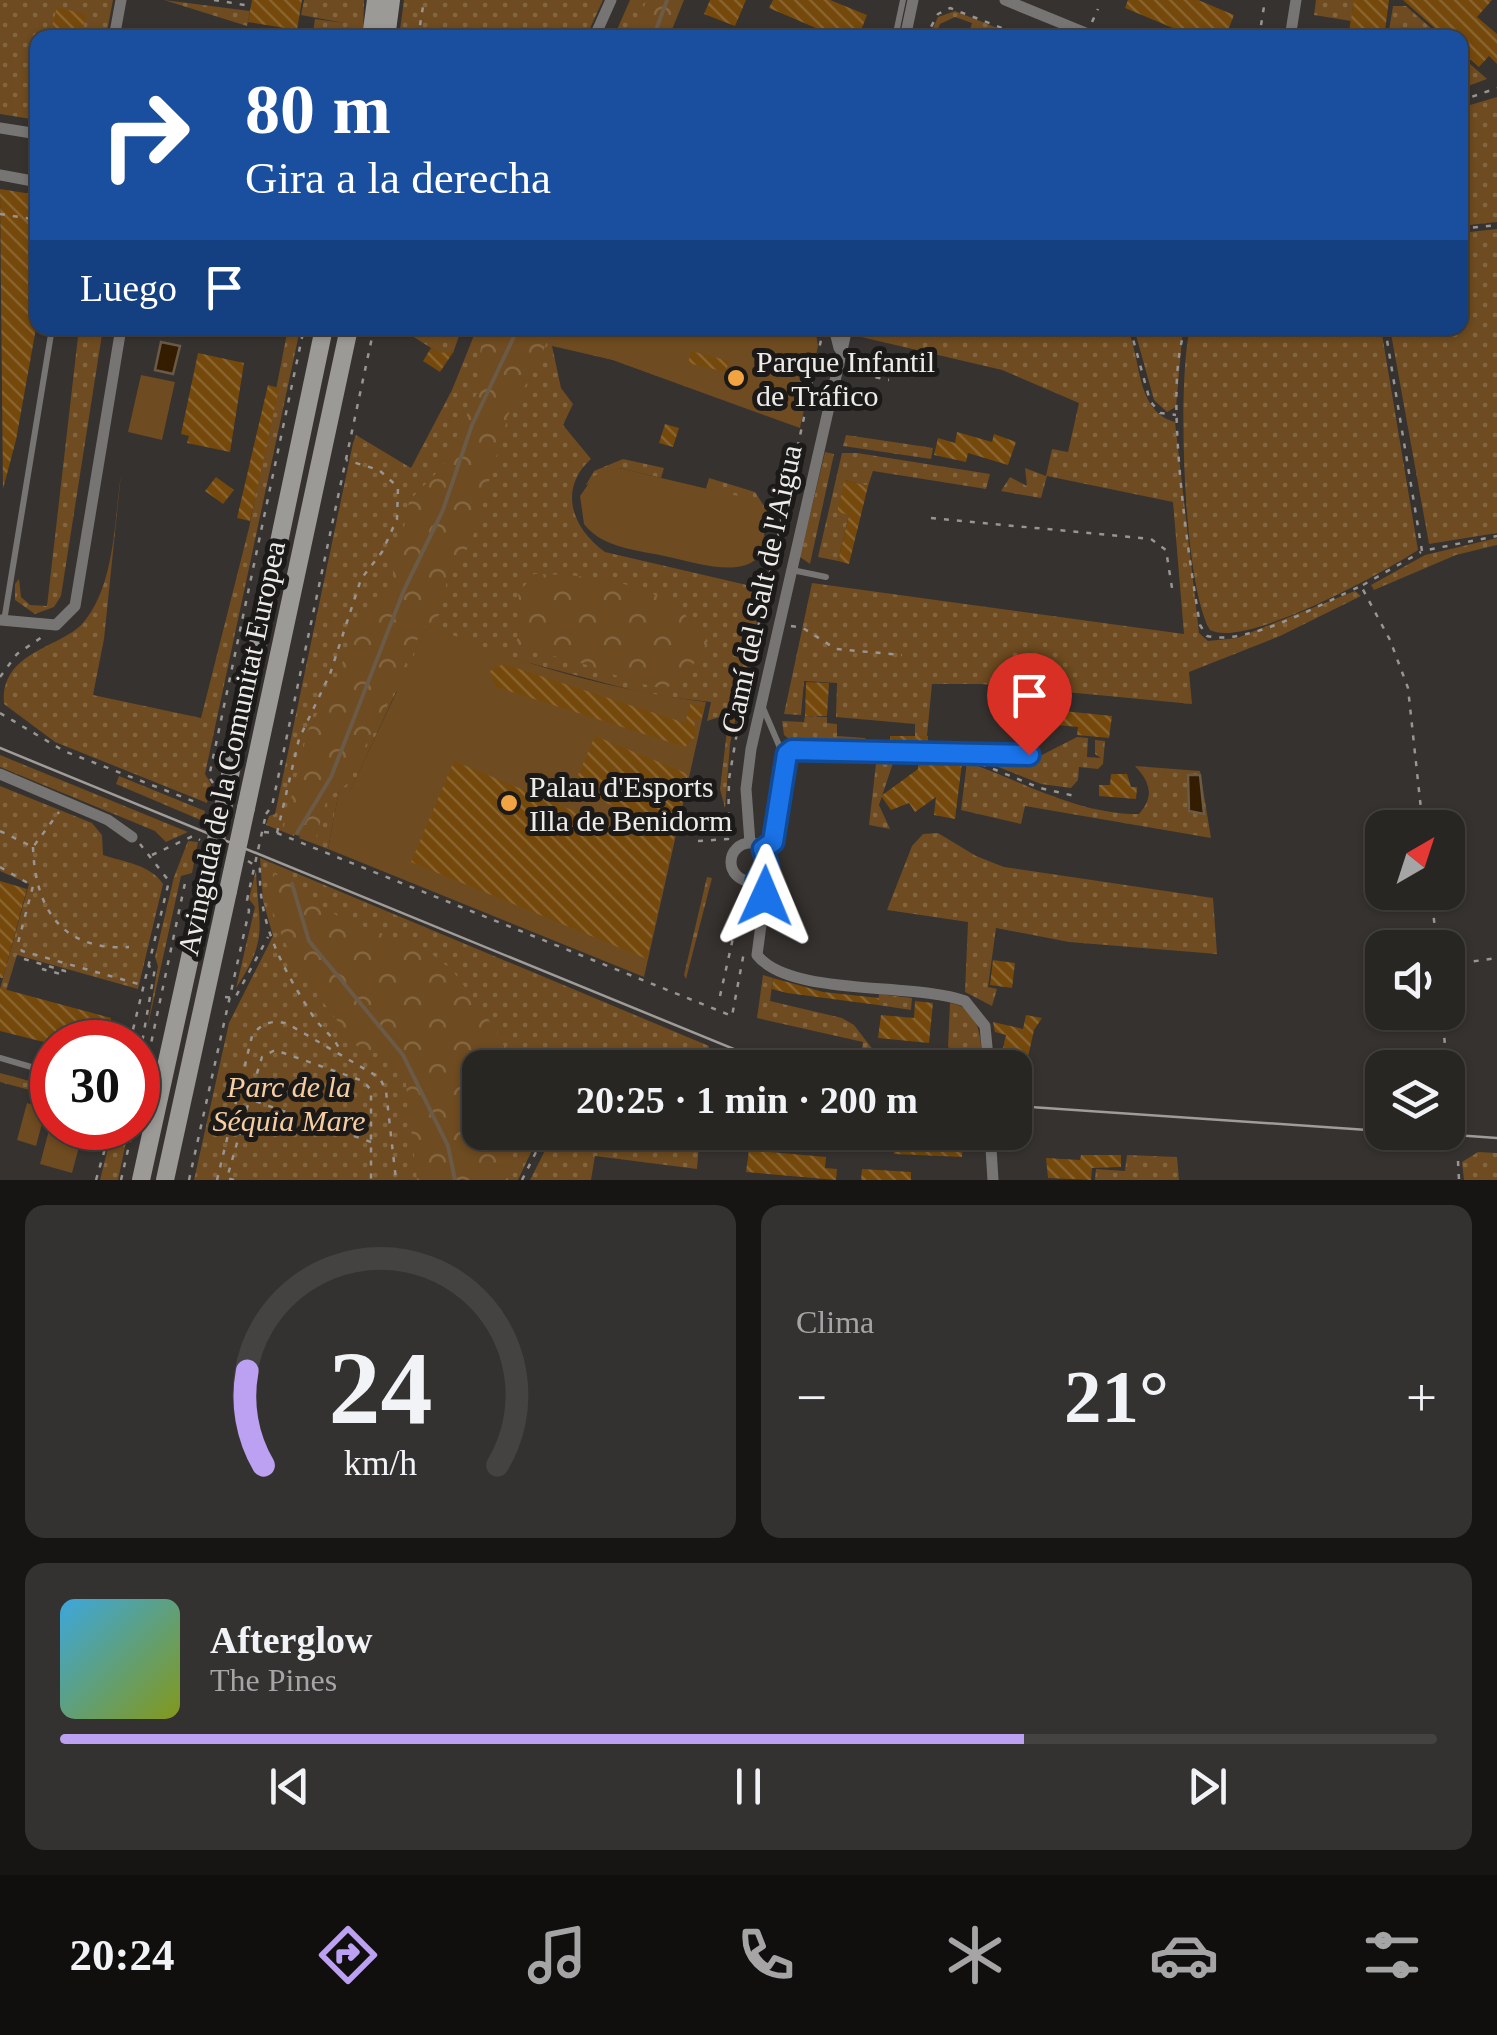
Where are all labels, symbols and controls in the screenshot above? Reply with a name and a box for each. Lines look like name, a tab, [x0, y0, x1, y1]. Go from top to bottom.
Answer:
icon: right	[80, 70, 210, 200]
text: 80 m	[245, 71, 391, 148]
text: Gira a la derecha	[245, 153, 551, 203]
icon: arrive	[197, 260, 252, 315]
text: Luego	[80, 267, 177, 309]
place label: Parque Infantil de Tráfico	[756, 345, 935, 412]
marker: Parque Infantil de Tráfico	[725, 367, 747, 389]
street label: Camí del Salt de l'Aigua	[714, 442, 808, 736]
street label: Avinguda de la Comunitat Europea	[171, 538, 291, 958]
pin	[987, 653, 1072, 756]
icon: arrive	[1002, 668, 1057, 723]
place label: Palau d'Esports Illa de Benidorm	[529, 770, 732, 837]
marker: Palau d'Esports Illa de Benidorm	[498, 792, 520, 814]
north arrow	[1365, 810, 1465, 910]
map controls	[1365, 810, 1465, 1150]
position arrow	[713, 844, 817, 948]
button: sound	[1365, 930, 1465, 1030]
speed limit sign: 30	[30, 1020, 160, 1150]
button: layers	[1365, 1050, 1465, 1150]
park label: Parc de la Séquia Mare	[212, 1070, 366, 1137]
text: 20:25 · 1 min · 200 m	[576, 1079, 918, 1121]
text: Clima	[796, 1304, 874, 1340]
text: 24	[329, 1330, 433, 1445]
text: 21°	[1064, 1355, 1169, 1438]
text: −	[796, 1367, 827, 1428]
text: +	[1406, 1367, 1437, 1428]
text: km/h	[344, 1443, 417, 1483]
text: Afterglow	[210, 1619, 372, 1661]
text: The Pines	[210, 1662, 337, 1698]
icon: previous	[262, 1759, 317, 1814]
icon: pause	[721, 1759, 776, 1814]
icon: next	[1180, 1759, 1235, 1814]
icon: directions	[313, 1920, 383, 1990]
icon: music	[522, 1920, 592, 1990]
icon: phone	[731, 1920, 801, 1990]
icon: climate	[940, 1920, 1010, 1990]
icon: car	[1149, 1920, 1219, 1990]
icon: filters	[1357, 1920, 1427, 1990]
text: 20:24	[69, 1930, 174, 1980]

